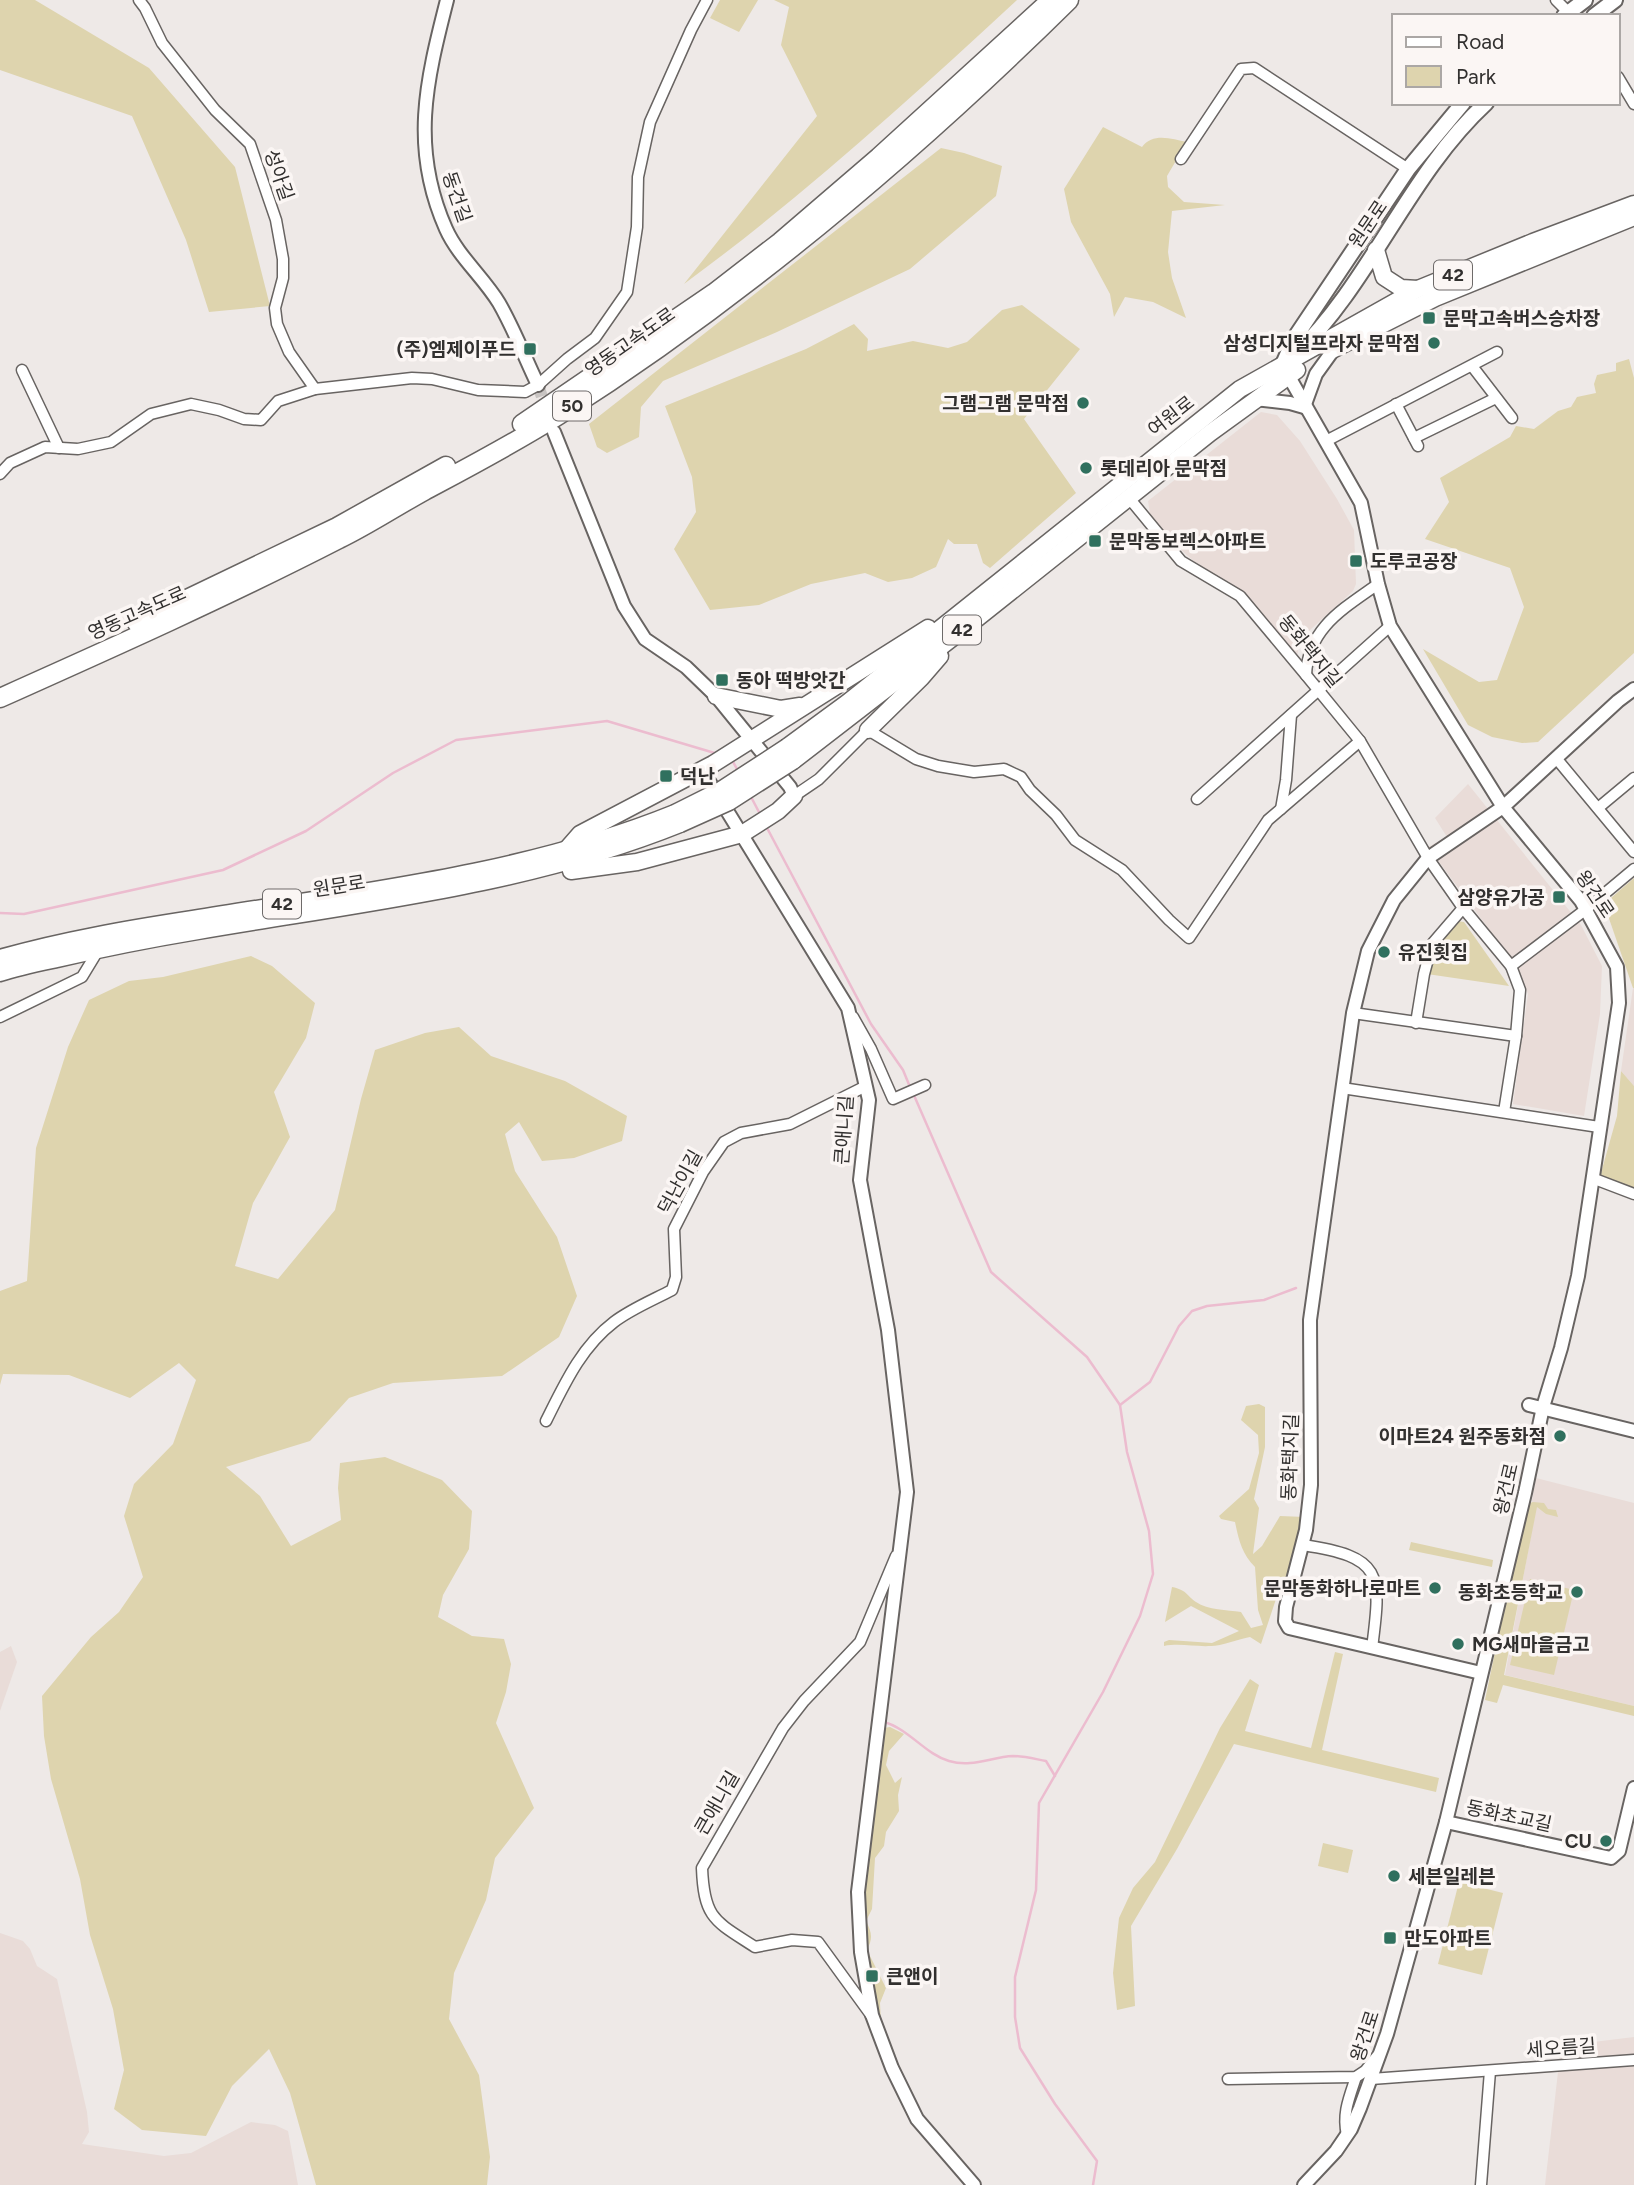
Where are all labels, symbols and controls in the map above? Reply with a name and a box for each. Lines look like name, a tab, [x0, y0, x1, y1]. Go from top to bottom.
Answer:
legend	[1392, 14, 1620, 105]
text: Road	[1456, 29, 1504, 54]
text: Park	[1456, 64, 1497, 89]
street label: 성아길	[260, 146, 298, 204]
street label: 동건길	[438, 168, 476, 226]
street label: 원문로	[1344, 196, 1392, 252]
road number: 42	[1434, 260, 1472, 290]
street label: 영동고속도로	[580, 302, 680, 382]
place label: 문막고속버스승차장	[1443, 307, 1600, 330]
marker: 문막고속버스승차장	[1421, 310, 1437, 326]
place label: 삼성디지털프라자 문막점	[1223, 332, 1420, 355]
marker: 삼성디지털프라자 문막점	[1426, 335, 1442, 351]
place label: (주)엠제이푸드	[397, 338, 516, 361]
marker: (주)엠제이푸드	[522, 341, 538, 357]
street label: 여원로	[1143, 391, 1199, 441]
road number: 50	[553, 392, 591, 420]
place label: 그램그램 문막점	[942, 392, 1069, 415]
marker: 그램그램 문막점	[1075, 395, 1091, 411]
place label: 롯데리아 문막점	[1100, 457, 1227, 480]
marker: 롯데리아 문막점	[1078, 460, 1094, 476]
place label: 문막동보렉스아파트	[1109, 530, 1266, 553]
marker: 문막동보렉스아파트	[1087, 533, 1103, 549]
place label: 도루코공장	[1370, 550, 1457, 573]
marker: 도루코공장	[1348, 553, 1364, 569]
street label: 영동고속도로	[84, 581, 190, 645]
street label: 동화택지길	[1274, 610, 1346, 692]
road number: 42	[943, 616, 981, 644]
place label: 동아 떡방앗간	[736, 669, 846, 692]
marker: 동아 떡방앗간	[714, 672, 730, 688]
place label: 덕난	[680, 765, 715, 788]
marker: 덕난	[658, 768, 674, 784]
street label: 왕건로	[1571, 866, 1619, 922]
street label: 원문로	[311, 871, 367, 901]
place label: 삼양유가공	[1458, 886, 1545, 909]
marker: 삼양유가공	[1551, 889, 1567, 905]
road number: 42	[263, 890, 301, 918]
place label: 유진횟집	[1398, 941, 1468, 964]
marker: 유진횟집	[1376, 944, 1392, 960]
street label: 큰애니길	[830, 1094, 858, 1166]
street label: 덕난이길	[653, 1146, 707, 1218]
street label: 동화택지길	[1277, 1413, 1303, 1501]
place label: 이마트24 원주동화점	[1379, 1425, 1546, 1448]
marker: 이마트24 원주동화점	[1552, 1428, 1568, 1444]
street label: 왕건로	[1489, 1461, 1523, 1517]
place label: 문막동화하나로마트	[1264, 1577, 1421, 1600]
marker: 문막동화하나로마트	[1427, 1580, 1443, 1596]
place label: 동화초등학교	[1458, 1581, 1563, 1604]
marker: 동화초등학교	[1569, 1584, 1585, 1600]
place label: MG새마을금고	[1472, 1633, 1590, 1656]
marker: MG새마을금고	[1450, 1636, 1466, 1652]
street label: 큰애니길	[690, 1767, 744, 1839]
street label: 동화초교길	[1464, 1796, 1554, 1836]
place label: CU	[1565, 1830, 1592, 1853]
marker: CU	[1598, 1833, 1614, 1849]
place label: 세븐일레븐	[1408, 1865, 1495, 1888]
marker: 세븐일레븐	[1386, 1868, 1402, 1884]
place label: 만도아파트	[1404, 1927, 1491, 1950]
marker: 만도아파트	[1382, 1930, 1398, 1946]
place label: 큰앤이	[886, 1965, 938, 1988]
marker: 큰앤이	[864, 1968, 880, 1984]
street label: 왕건로	[1346, 2008, 1384, 2064]
street label: 세오름길	[1525, 2034, 1597, 2062]

